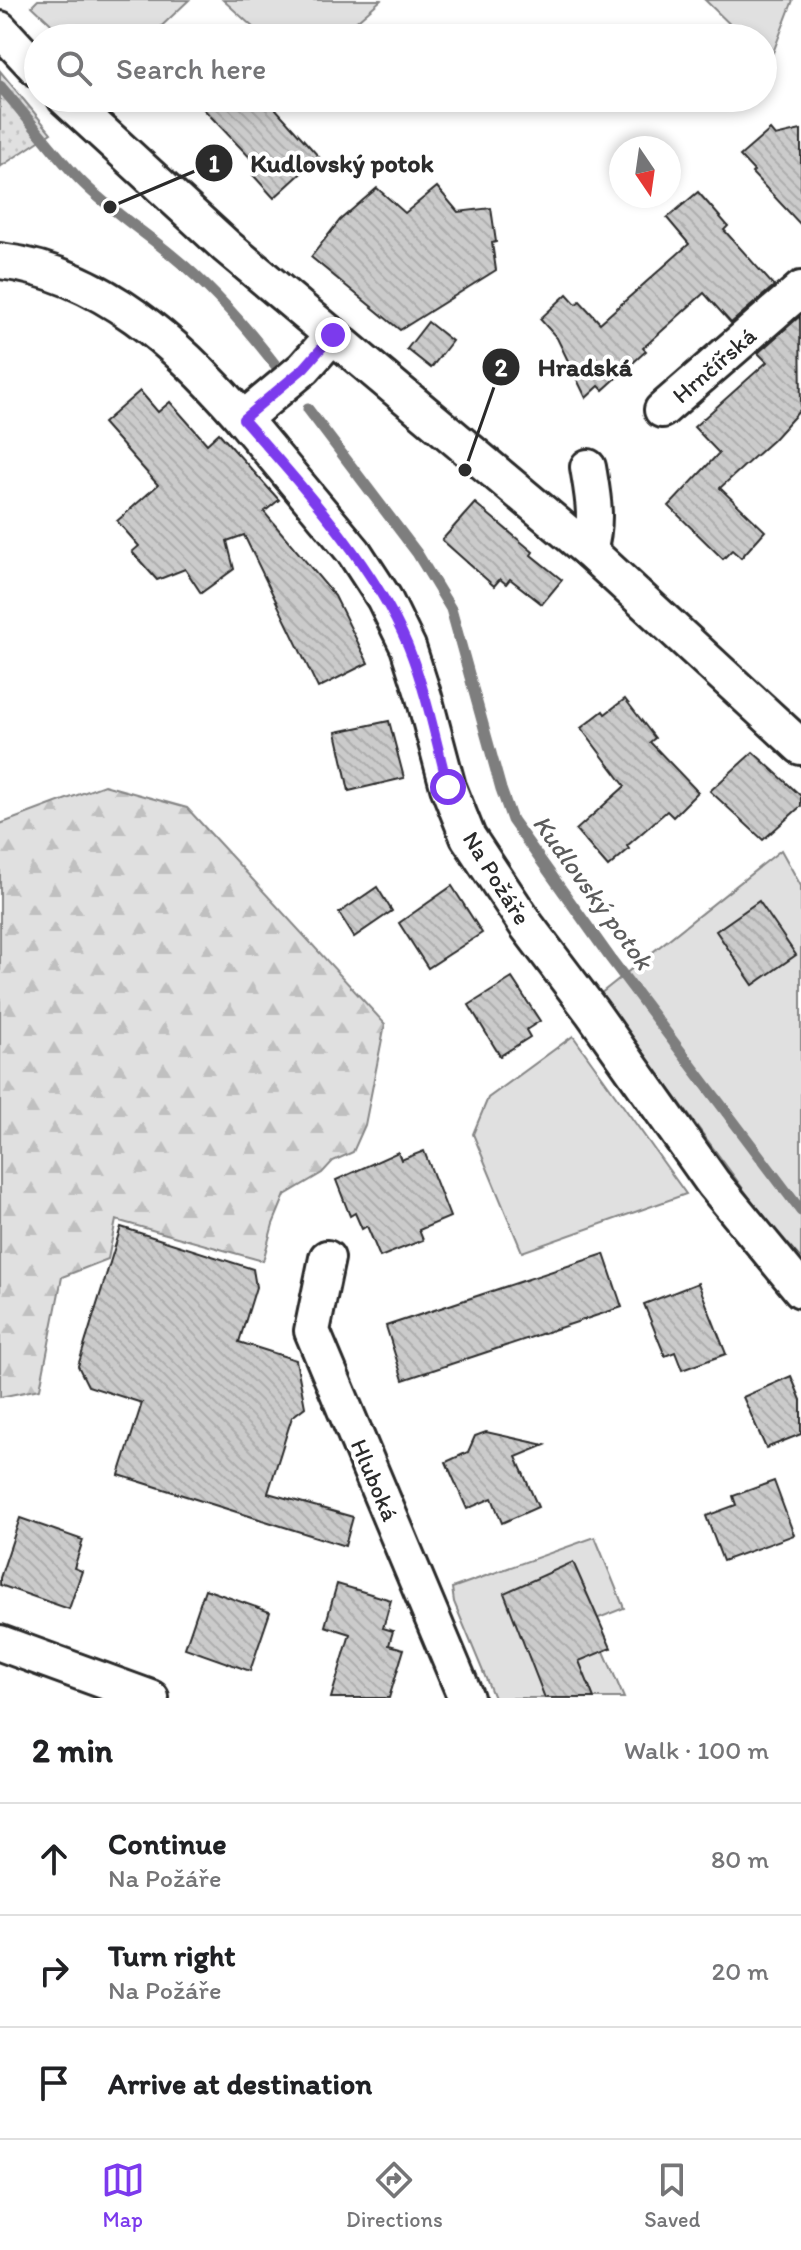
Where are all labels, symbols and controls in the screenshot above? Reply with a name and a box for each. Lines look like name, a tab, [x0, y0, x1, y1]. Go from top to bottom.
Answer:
search box	[24, 24, 777, 112]
icon: search	[52, 46, 96, 90]
text: Search here	[116, 50, 266, 87]
north arrow	[609, 136, 681, 208]
callout: Kudlovský potok	[194, 138, 450, 188]
text: Kudlovský potok	[250, 147, 435, 179]
text: 1	[208, 149, 220, 178]
route end	[315, 317, 351, 353]
street label: Hrnčířská	[666, 320, 762, 409]
callout: Hradská	[481, 342, 648, 392]
text: Hradská	[538, 351, 633, 383]
text: 2	[495, 353, 508, 382]
route start	[430, 769, 466, 805]
water label: Kudlovský potok	[526, 808, 661, 977]
street label: Na Požáře	[457, 826, 537, 930]
street label: Hluboká	[345, 1435, 405, 1526]
text: 2 min	[32, 1730, 113, 1771]
text: Walk · 100 m	[624, 1734, 769, 1766]
text: Continue	[108, 1825, 227, 1862]
icon: ahead	[32, 1837, 76, 1881]
text: 80 m	[711, 1843, 769, 1875]
text: Na Požáře	[108, 1862, 221, 1894]
text: Turn right	[108, 1937, 236, 1974]
icon: right	[32, 1949, 76, 1993]
text: 20 m	[712, 1955, 769, 1987]
text: Na Požáře	[108, 1974, 221, 2006]
icon: arrive	[32, 2061, 76, 2105]
text: Arrive at destination	[108, 2065, 372, 2102]
tab: Map	[101, 2158, 145, 2233]
tab: Directions	[346, 2158, 443, 2233]
tab: Saved	[644, 2158, 700, 2233]

